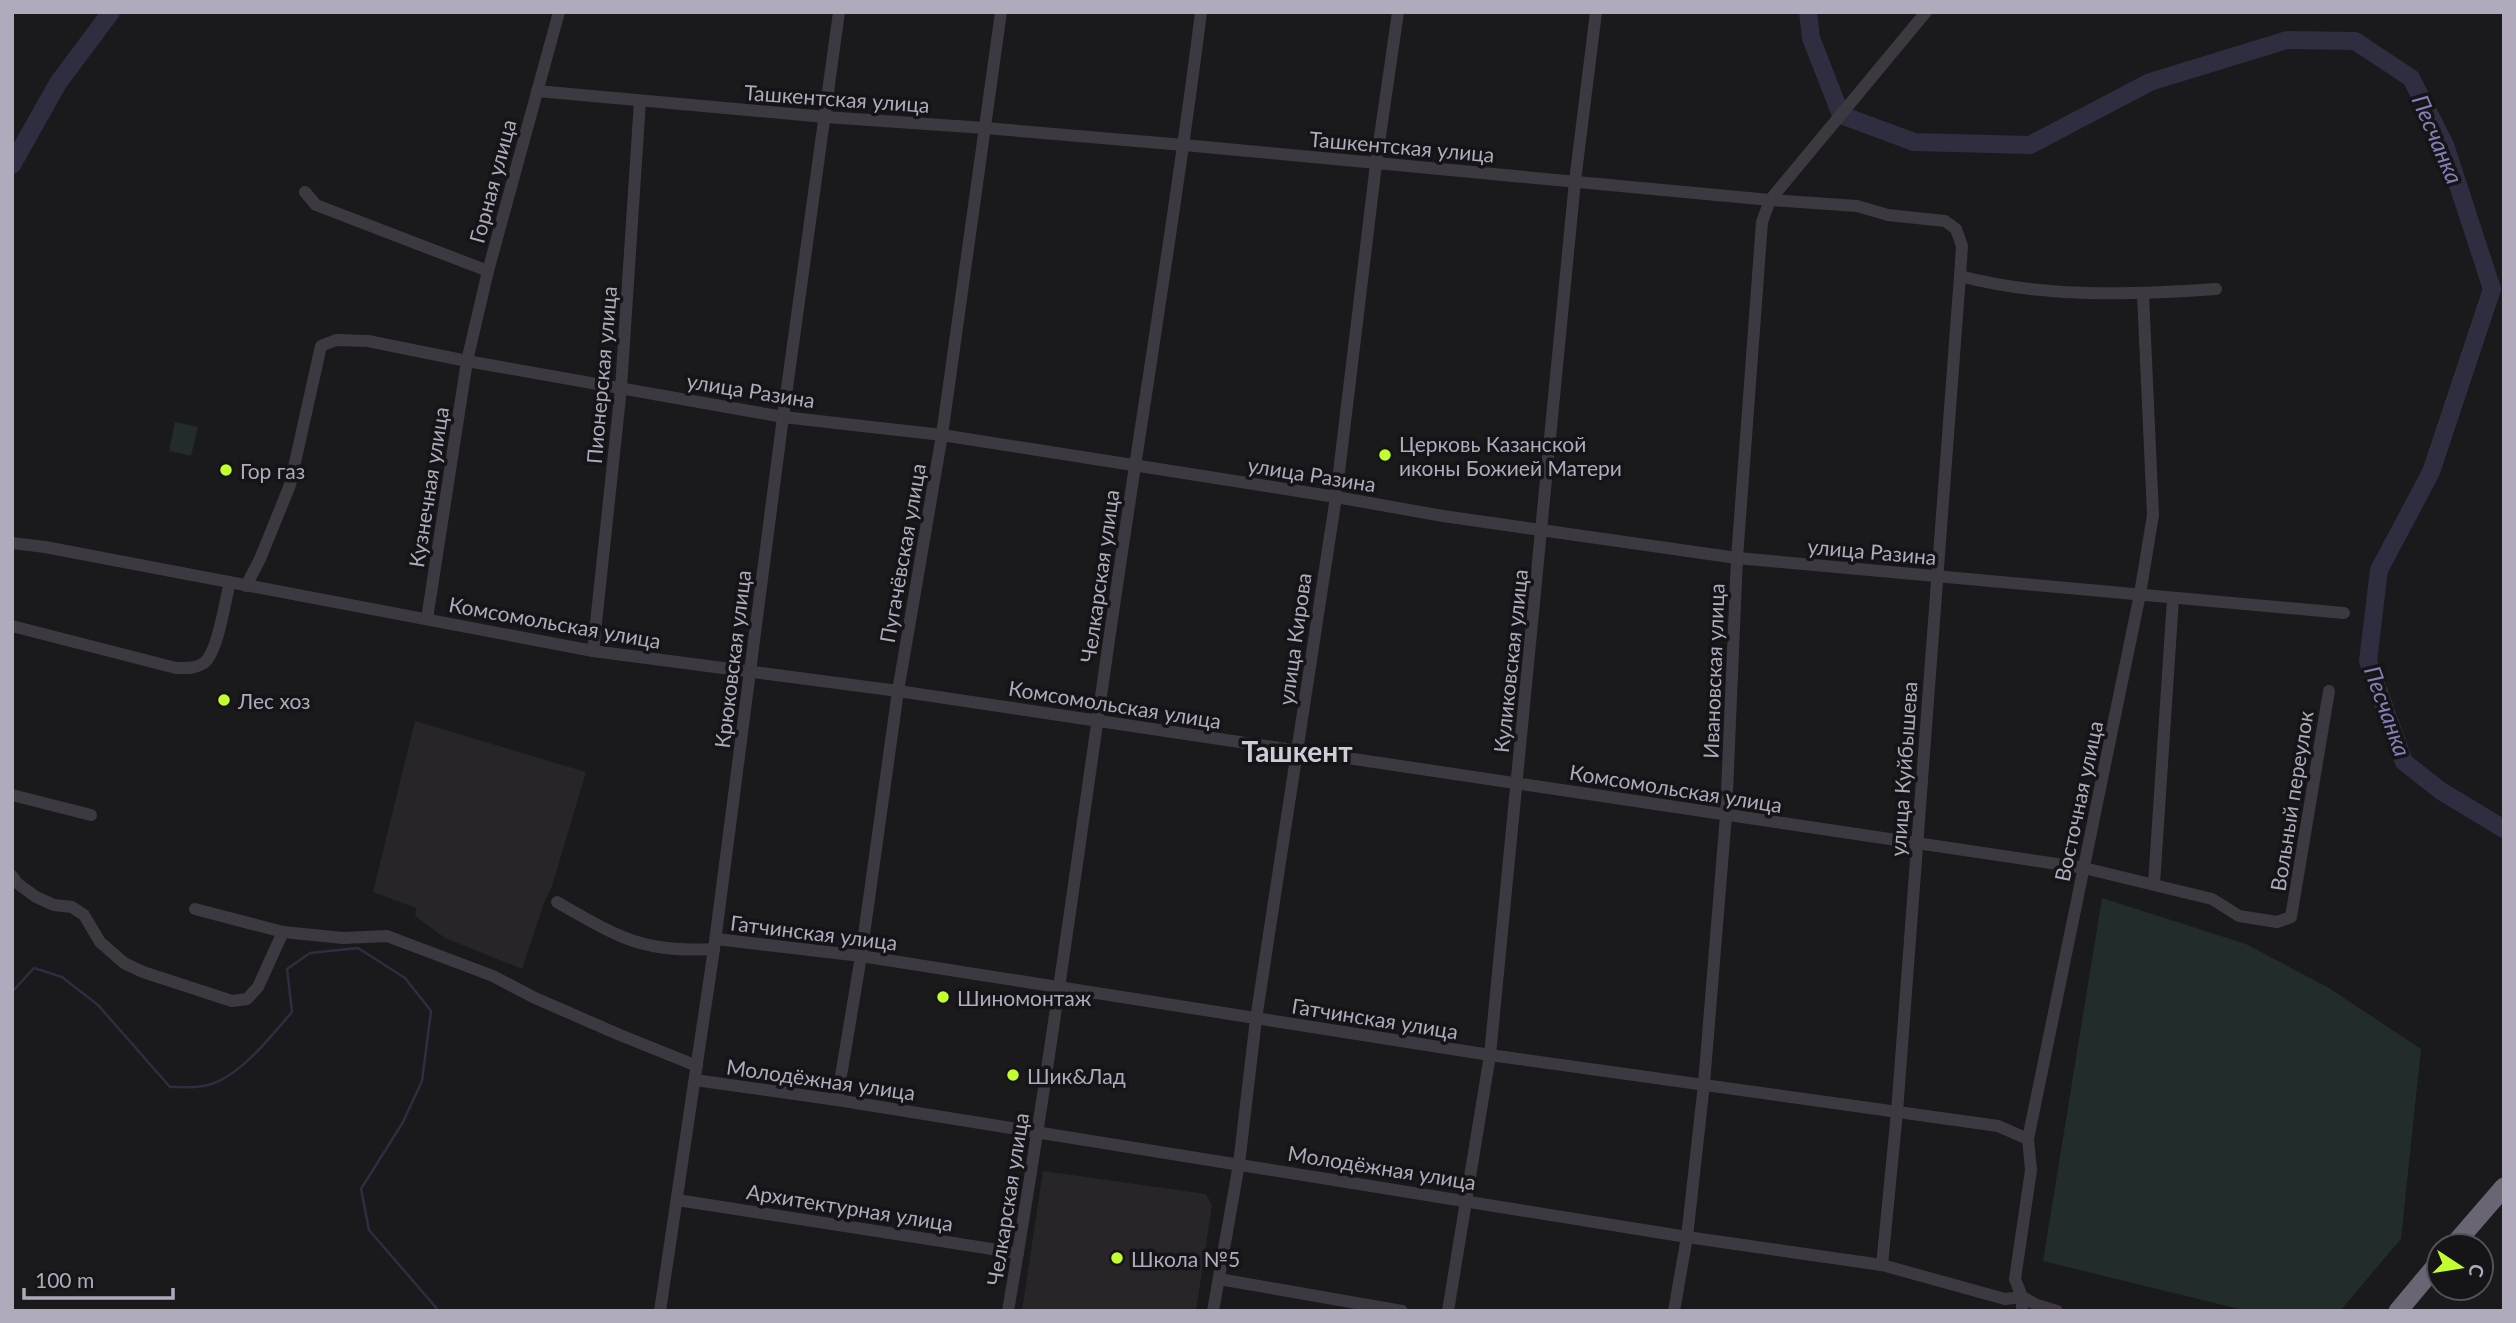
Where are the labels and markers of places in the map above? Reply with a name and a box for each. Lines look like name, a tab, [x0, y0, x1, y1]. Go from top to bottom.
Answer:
place label: Церковь Казанской иконы Божией Матери	[1399, 431, 1622, 480]
marker: Церковь Казанской иконы Божией Матери	[1377, 447, 1393, 463]
place label: Гор газ	[240, 458, 305, 483]
marker: Гор газ	[218, 462, 234, 478]
place label: Лес хоз	[237, 688, 311, 713]
marker: Лес хоз	[216, 692, 232, 708]
place label: Шиномонтаж	[957, 985, 1092, 1010]
marker: Шиномонтаж	[935, 989, 951, 1005]
place label: Шик&Лад	[1027, 1063, 1126, 1088]
marker: Шик&Лад	[1005, 1067, 1021, 1083]
place label: Школа №5	[1131, 1246, 1240, 1271]
marker: Школа №5	[1109, 1250, 1125, 1266]

